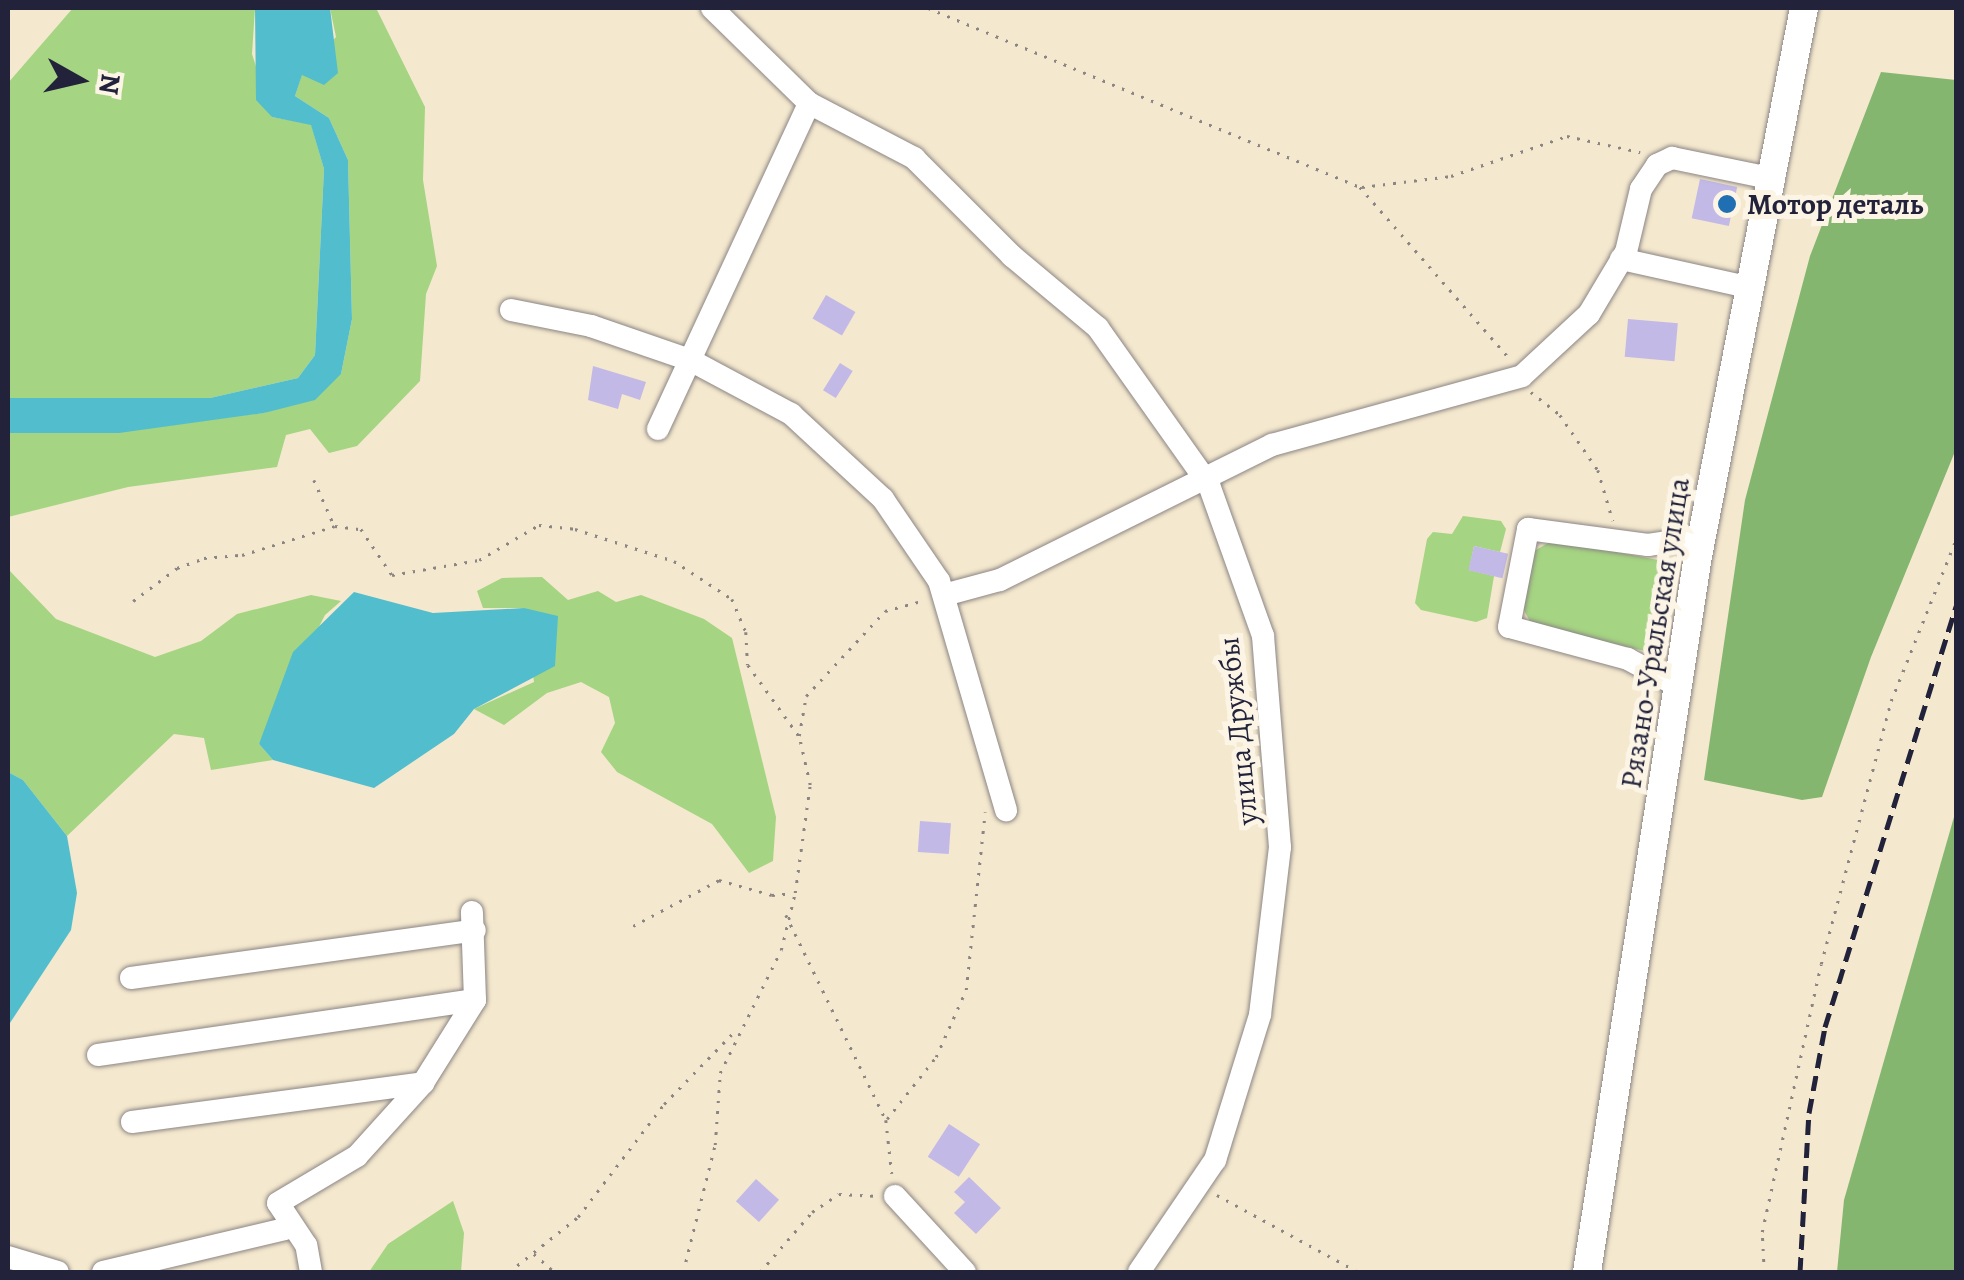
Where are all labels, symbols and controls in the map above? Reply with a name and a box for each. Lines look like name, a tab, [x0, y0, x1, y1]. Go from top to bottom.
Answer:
north arrow	[30, 30, 130, 130]
text: N	[89, 71, 130, 97]
place label: Мотор деталь	[1747, 186, 1923, 222]
marker: Мотор деталь	[1716, 193, 1738, 215]
street label: Рязано-Уральская улица	[1613, 475, 1697, 791]
street label: улица Дружбы	[1210, 635, 1266, 827]

